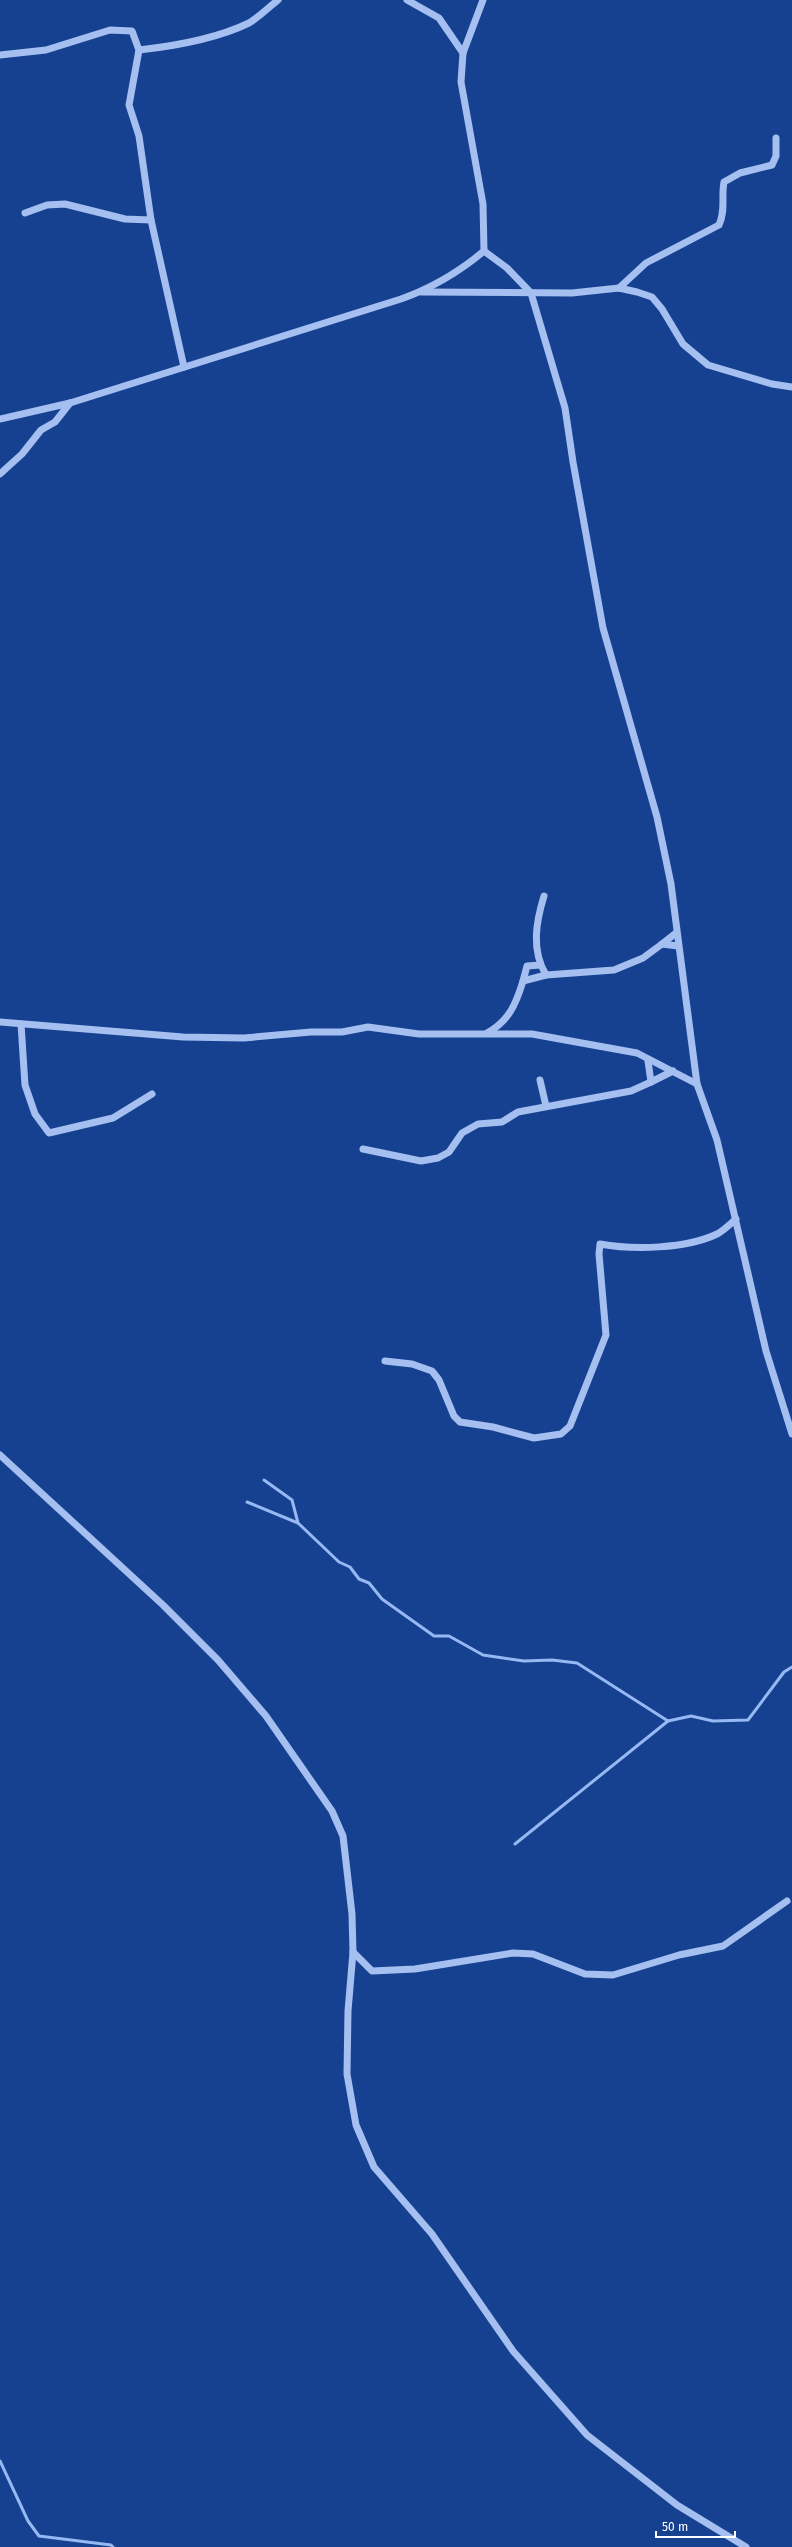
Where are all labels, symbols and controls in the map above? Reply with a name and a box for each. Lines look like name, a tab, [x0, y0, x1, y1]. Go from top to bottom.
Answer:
scale bar	[656, 2513, 735, 2539]
text: 50 m	[662, 2520, 688, 2534]

